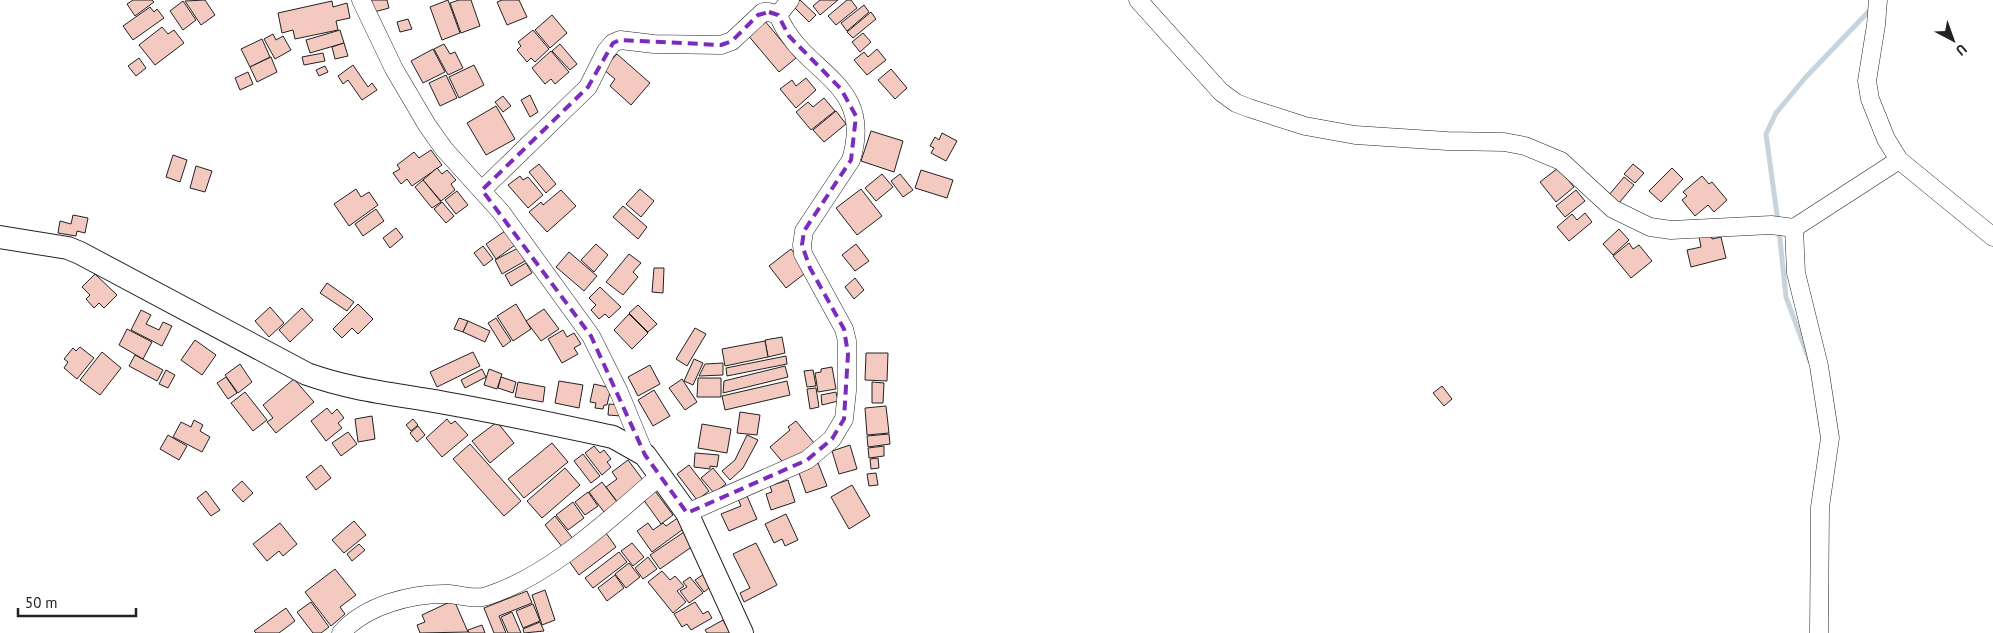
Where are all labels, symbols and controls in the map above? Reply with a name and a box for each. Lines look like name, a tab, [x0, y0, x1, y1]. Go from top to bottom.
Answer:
north arrow	[1928, 15, 1978, 65]
text: U	[1952, 40, 1971, 59]
scale bar	[18, 586, 135, 618]
text: 50 m	[25, 593, 58, 612]

